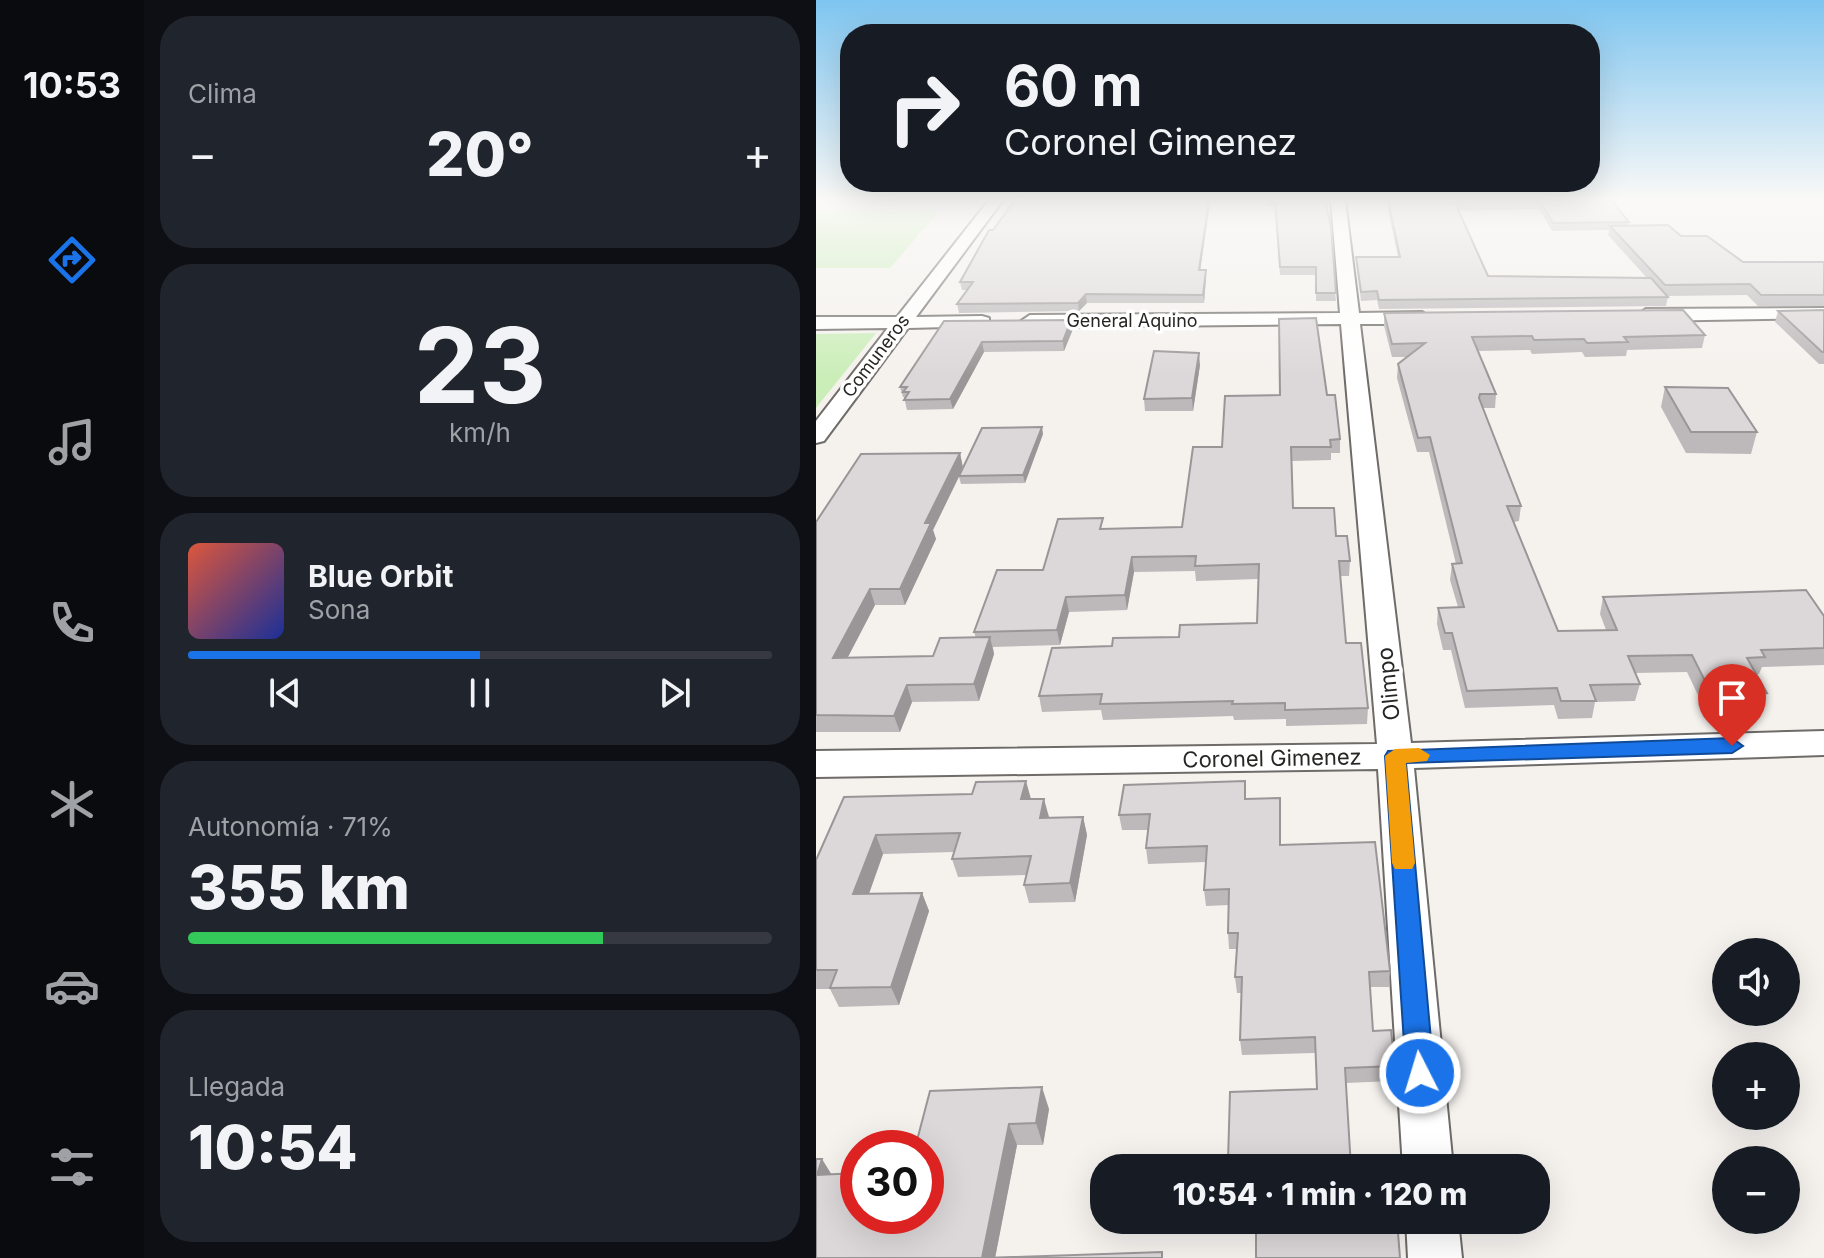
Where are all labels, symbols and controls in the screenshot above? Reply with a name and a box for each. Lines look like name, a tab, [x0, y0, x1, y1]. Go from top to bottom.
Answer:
text: 60 m	[1004, 52, 1143, 120]
icon: right	[872, 56, 976, 160]
text: 10:53	[23, 63, 121, 107]
text: Clima	[188, 78, 257, 109]
text: 20°	[426, 118, 534, 190]
text: Coronel Gimenez	[1004, 120, 1297, 164]
text: −	[188, 127, 217, 181]
text: +	[743, 127, 772, 181]
icon: directions	[44, 232, 100, 288]
text: 23	[414, 302, 546, 428]
street label: Comuneros	[838, 310, 914, 401]
street label: General Aquino	[1066, 310, 1198, 331]
icon: music	[44, 414, 100, 470]
text: km/h	[449, 417, 511, 448]
text: Blue Orbit	[308, 558, 453, 594]
text: Sona	[308, 594, 370, 625]
icon: phone	[44, 595, 100, 651]
street label: Olimpo	[1371, 646, 1405, 722]
pin	[1698, 664, 1766, 746]
icon: previous	[263, 671, 307, 715]
icon: pause	[458, 671, 502, 715]
icon: next	[653, 671, 697, 715]
icon: arrive	[1710, 676, 1754, 720]
street label: Coronel Gimenez	[1182, 743, 1362, 773]
icon: climate	[44, 776, 100, 832]
text: Autonomía · 71%	[188, 811, 393, 842]
text: 355 km	[188, 851, 410, 923]
map controls	[1712, 938, 1800, 1234]
button: sound	[1712, 938, 1800, 1026]
icon: car	[44, 958, 100, 1014]
position arrow	[1378, 1031, 1462, 1115]
button: +	[1712, 1042, 1800, 1130]
text: Llegada	[188, 1071, 285, 1102]
text: 10:54	[188, 1111, 358, 1183]
speed limit sign: 30	[840, 1130, 944, 1234]
icon: filters	[44, 1139, 100, 1195]
button: −	[1712, 1146, 1800, 1234]
text: 10:54 · 1 min · 120 m	[1173, 1176, 1467, 1212]

